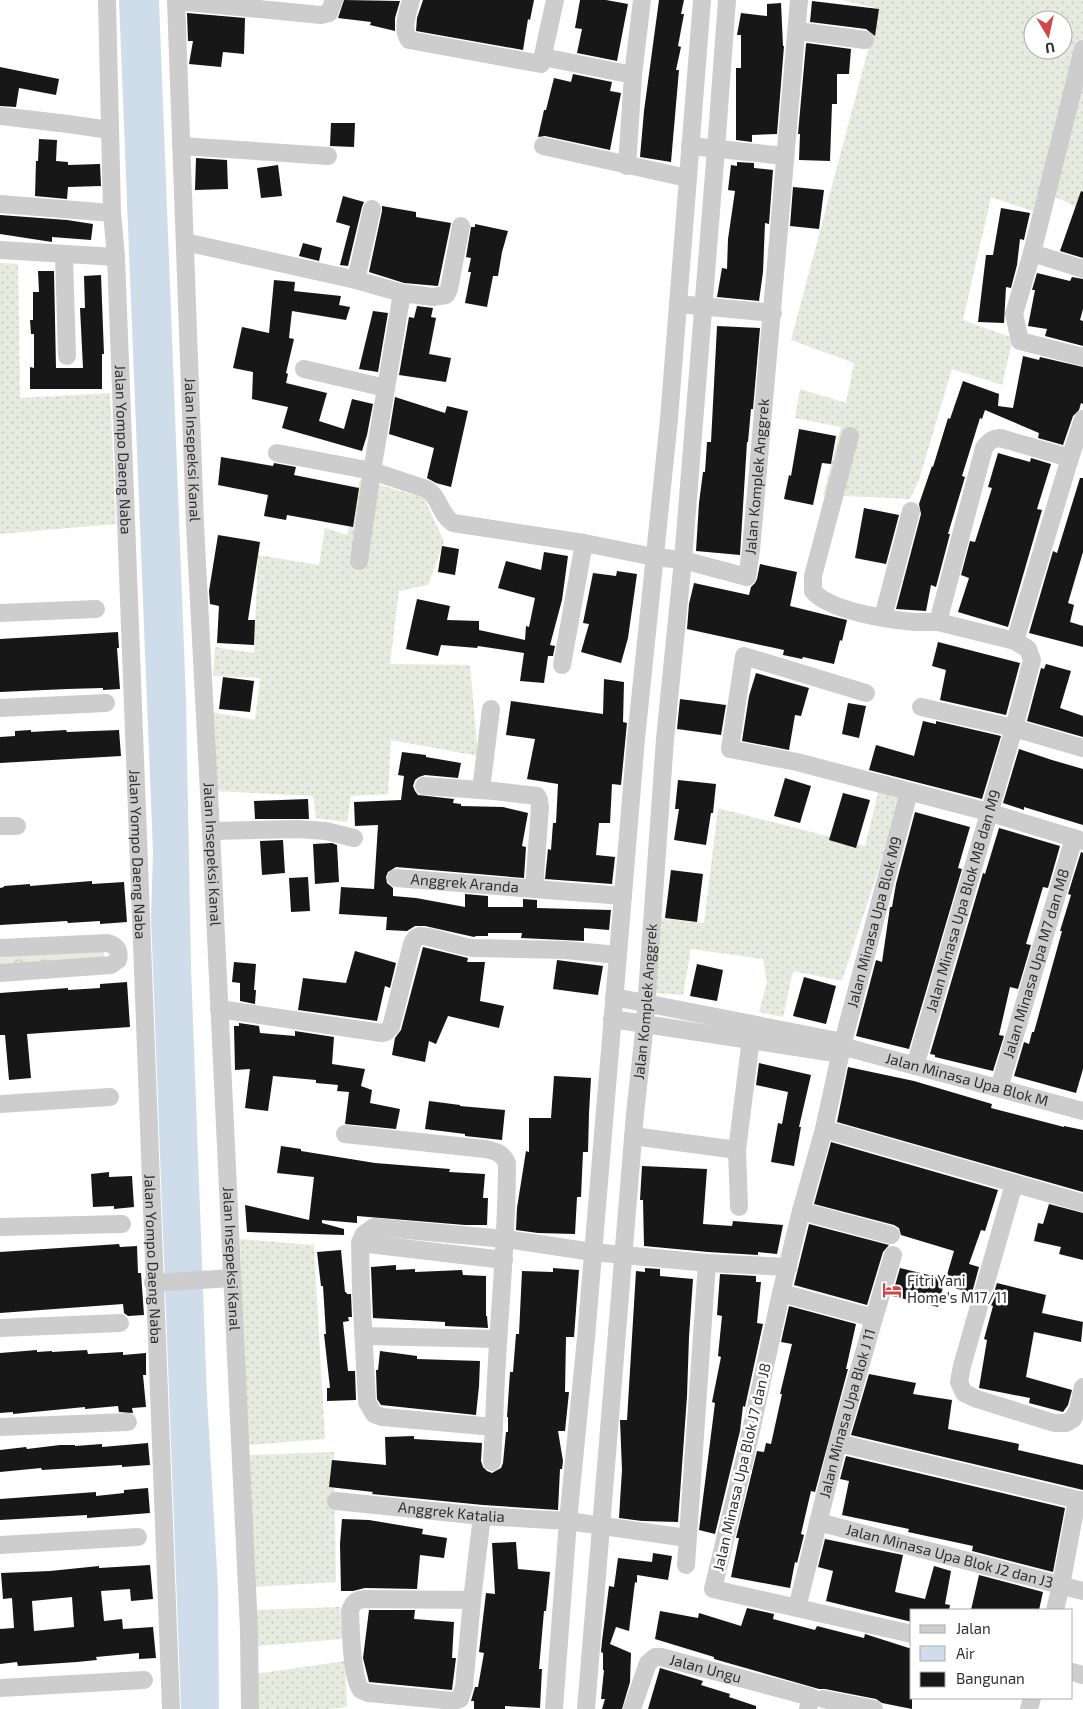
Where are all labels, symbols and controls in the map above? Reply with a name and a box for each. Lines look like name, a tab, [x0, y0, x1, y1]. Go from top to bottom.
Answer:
north arrow	[1023, 10, 1073, 60]
text: U	[1044, 39, 1056, 57]
street label: Jalan Yompo Daeng Naba	[112, 364, 136, 535]
street label: Jalan Insepeksi Kanal	[182, 377, 205, 523]
street label: Jalan Komplek Anggrek	[740, 397, 772, 556]
street label: Jalan Yompo Daeng Naba	[126, 769, 150, 940]
street label: Jalan Insepeksi Kanal	[200, 782, 226, 927]
street label: Jalan Minasa Upa Blok M8 dan M9	[921, 787, 1003, 1014]
street label: Jalan Minasa Upa Blok M9	[842, 834, 905, 1009]
street label: Jalan Minasa Upa M7 dan M8	[998, 866, 1072, 1060]
street label: Anggrek Aranda	[410, 869, 520, 896]
street label: Jalan Komplek Anggrek	[629, 922, 660, 1080]
street label: Jalan Minasa Upa Blok M	[884, 1048, 1051, 1109]
street label: Jalan Yompo Daeng Naba	[141, 1174, 166, 1344]
street label: Jalan Insepeksi Kanal	[220, 1186, 245, 1332]
place label: Fitri Yani Home's M17/11	[907, 1271, 1007, 1306]
hotel icon: Fitri Yani Home's M17/11	[881, 1279, 903, 1301]
street label: Jalan Minasa Upa Blok J 11	[815, 1326, 878, 1500]
street label: Jalan Minasa Upa Blok J7 dan J8	[708, 1361, 774, 1573]
street label: Anggrek Katalia	[397, 1497, 505, 1525]
street label: Jalan Minasa Upa Blok J2 dan J3	[844, 1520, 1055, 1591]
legend	[910, 1609, 1073, 1699]
text: Jalan	[956, 1619, 991, 1637]
text: Air	[956, 1644, 975, 1662]
street label: Jalan Ungu	[668, 1650, 744, 1686]
text: Bangunan	[956, 1669, 1025, 1687]

